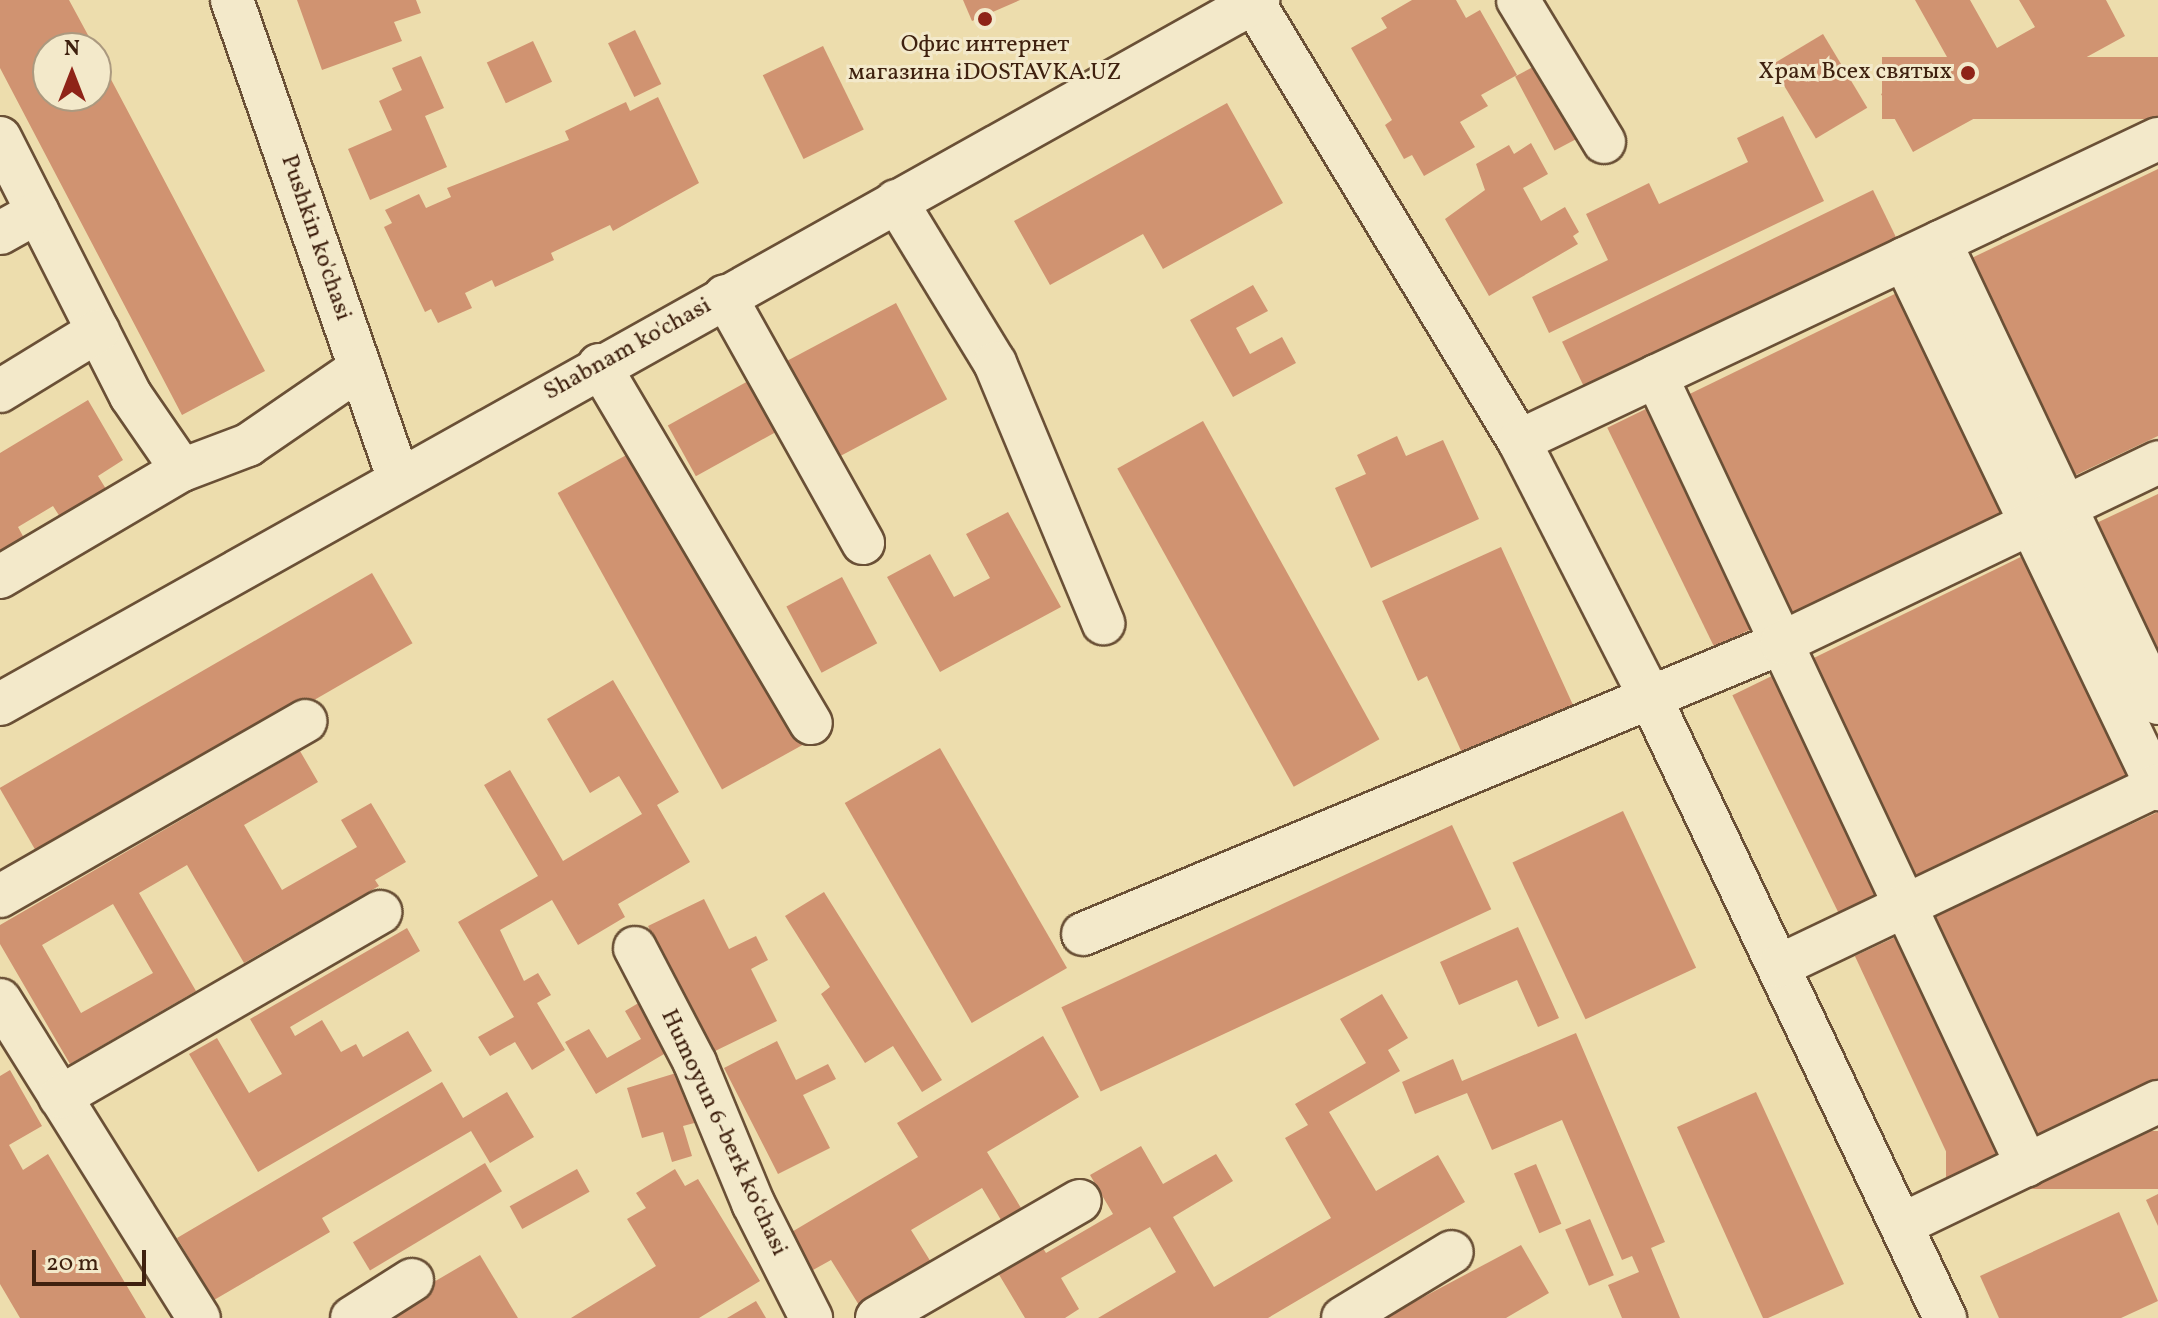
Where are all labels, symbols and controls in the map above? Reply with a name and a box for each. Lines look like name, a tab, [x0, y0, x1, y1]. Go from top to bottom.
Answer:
marker: Офис интернет магазина iDOSTAVKA.UZ	[976, 10, 994, 28]
north arrow	[32, 32, 112, 112]
place label: Офис интернет магазина iDOSTAVKA.UZ	[848, 32, 1122, 88]
text: N	[64, 34, 80, 65]
place label: Храм Всех святых	[1758, 59, 1952, 87]
marker: Храм Всех святых	[1959, 64, 1977, 82]
street label: Pushkin ko'chasi	[273, 151, 357, 325]
street label: Shabnam ko'chasi	[539, 292, 717, 408]
street label: Humoyun 6-berk koʻchasi	[653, 1005, 793, 1261]
scale bar	[36, 1234, 150, 1284]
text: 20 m	[46, 1247, 99, 1281]

